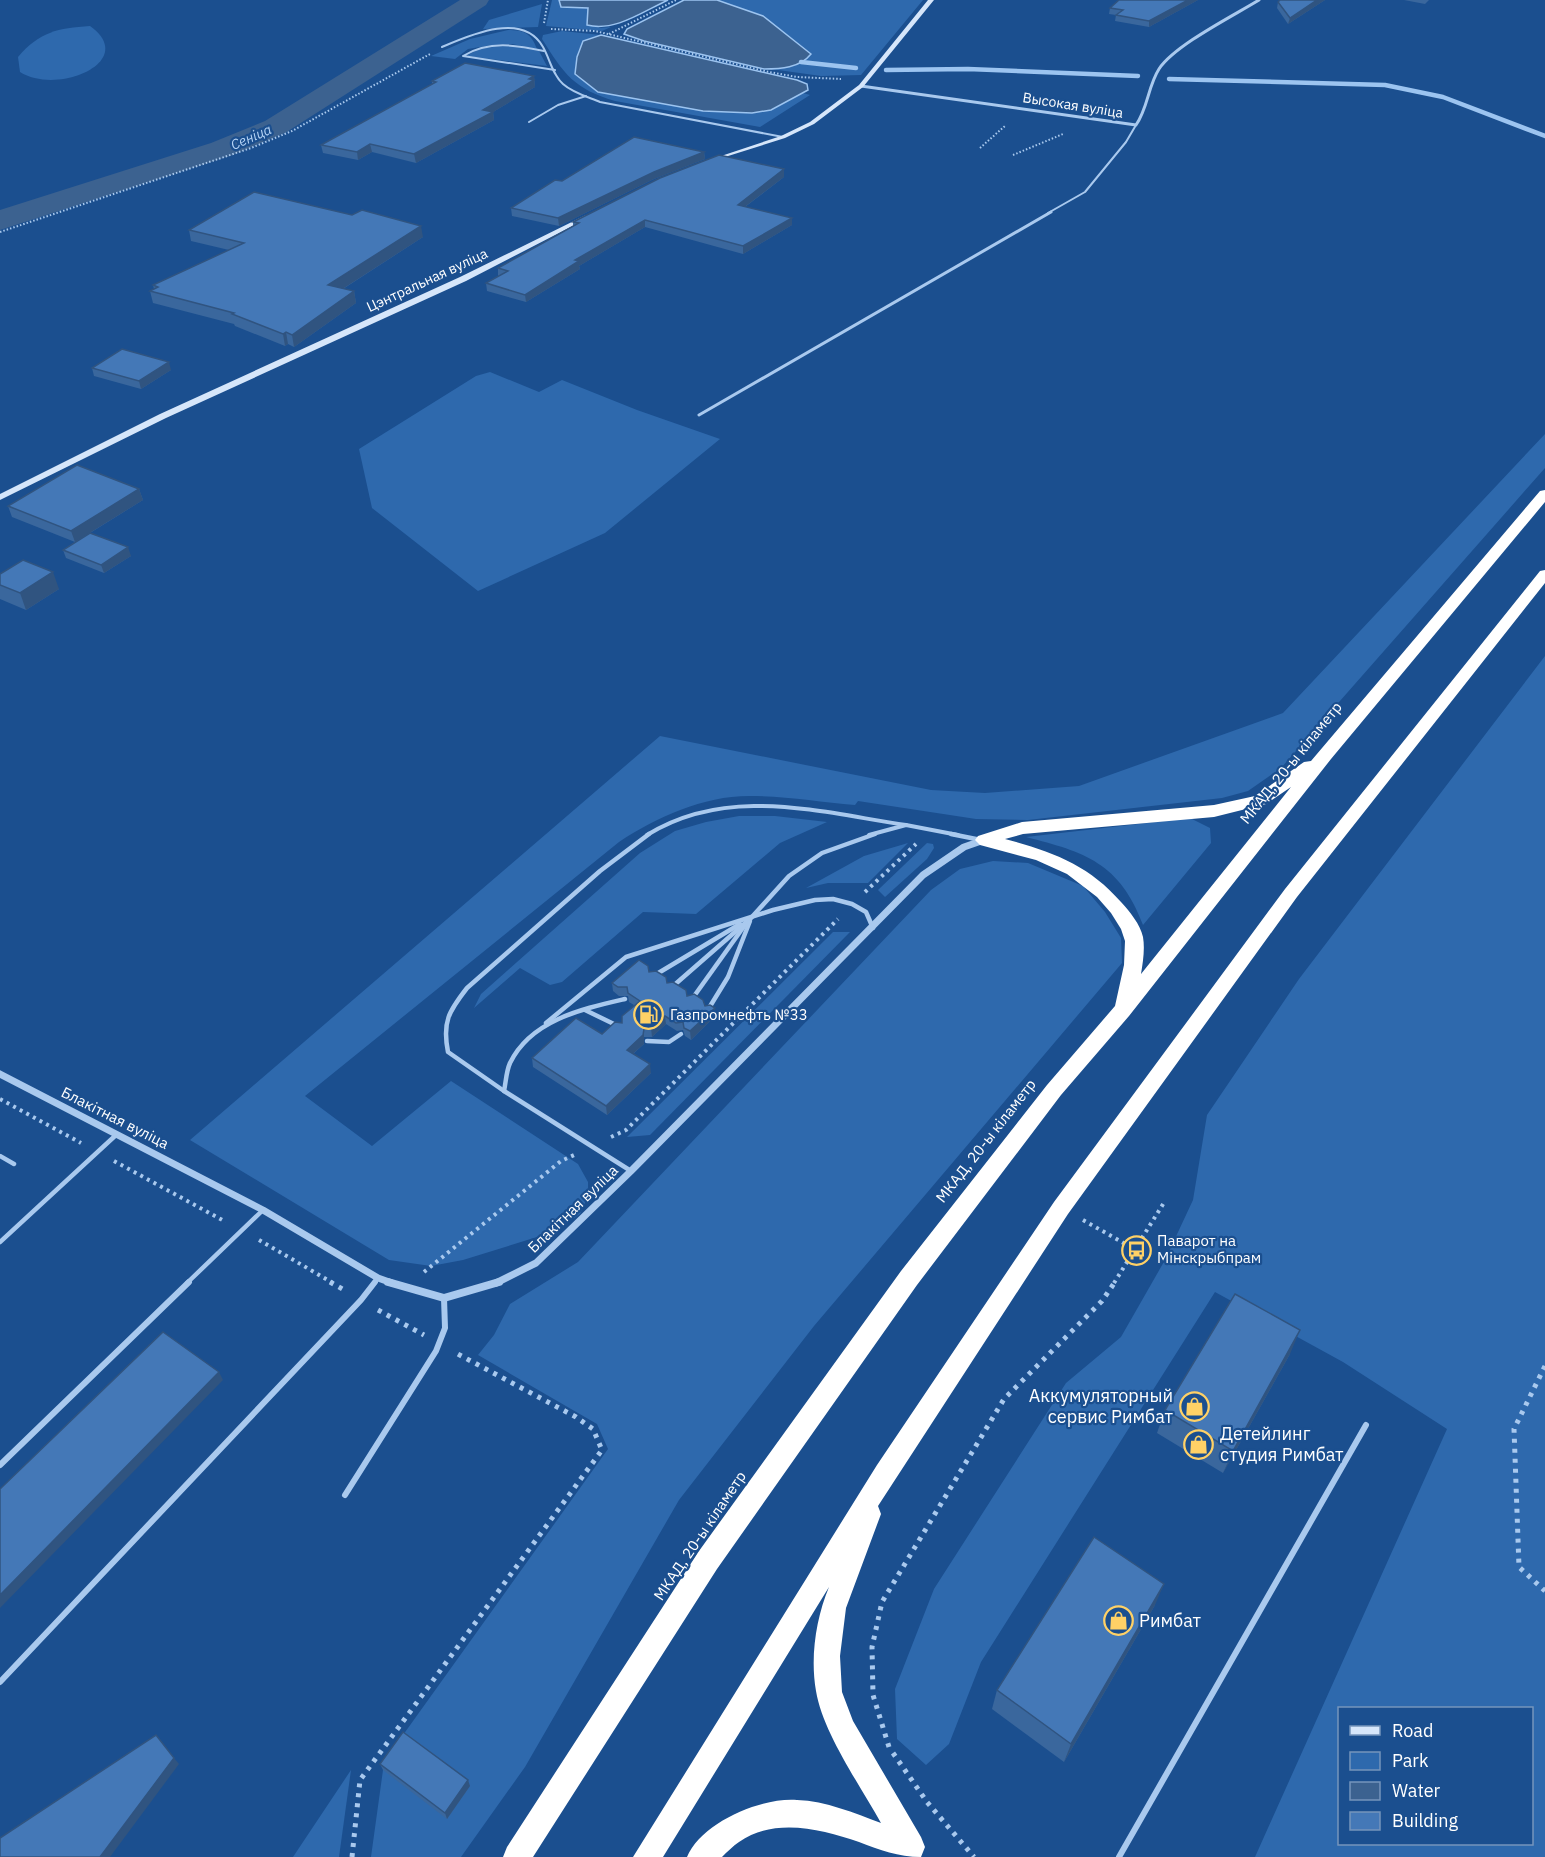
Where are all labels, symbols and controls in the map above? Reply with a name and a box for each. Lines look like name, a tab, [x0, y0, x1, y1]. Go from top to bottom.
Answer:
street label: Высокая вуліца	[1021, 88, 1125, 122]
water label: Сеніца	[228, 120, 274, 154]
street label: Цэнтральная вуліца	[364, 244, 491, 316]
street label: МКАД, 20-ы кіламетр	[1235, 698, 1346, 828]
fuel station icon: Газпромнефть №33	[633, 999, 665, 1031]
place label: Газпромнефть №33	[670, 1005, 808, 1024]
street label: МКАД, 20-ы кіламетр	[931, 1075, 1040, 1206]
street label: Блакітная вуліца	[58, 1082, 172, 1153]
street label: Блакітная вуліца	[524, 1161, 622, 1257]
place label: Паварот на Мінскрыбпрам	[1157, 1231, 1261, 1267]
bus stop icon: Паварот на Мінскрыбпрам	[1120, 1234, 1152, 1266]
place label: Аккумуляторный сервис Римбат	[1029, 1384, 1173, 1428]
shop icon: Аккумуляторный сервис Римбат	[1178, 1390, 1210, 1422]
place label: Детейлинг студия Римбат	[1220, 1422, 1344, 1466]
shop icon: Детейлинг студия Римбат	[1183, 1428, 1215, 1460]
street label: МКАД, 20-ы кіламетр	[649, 1467, 750, 1604]
shop icon: Римбат	[1102, 1605, 1134, 1637]
place label: Римбат	[1139, 1609, 1201, 1632]
legend	[1338, 1707, 1533, 1845]
text: Road	[1392, 1719, 1433, 1742]
text: Park	[1392, 1749, 1429, 1772]
text: Water	[1392, 1779, 1441, 1802]
text: Building	[1392, 1809, 1459, 1832]

